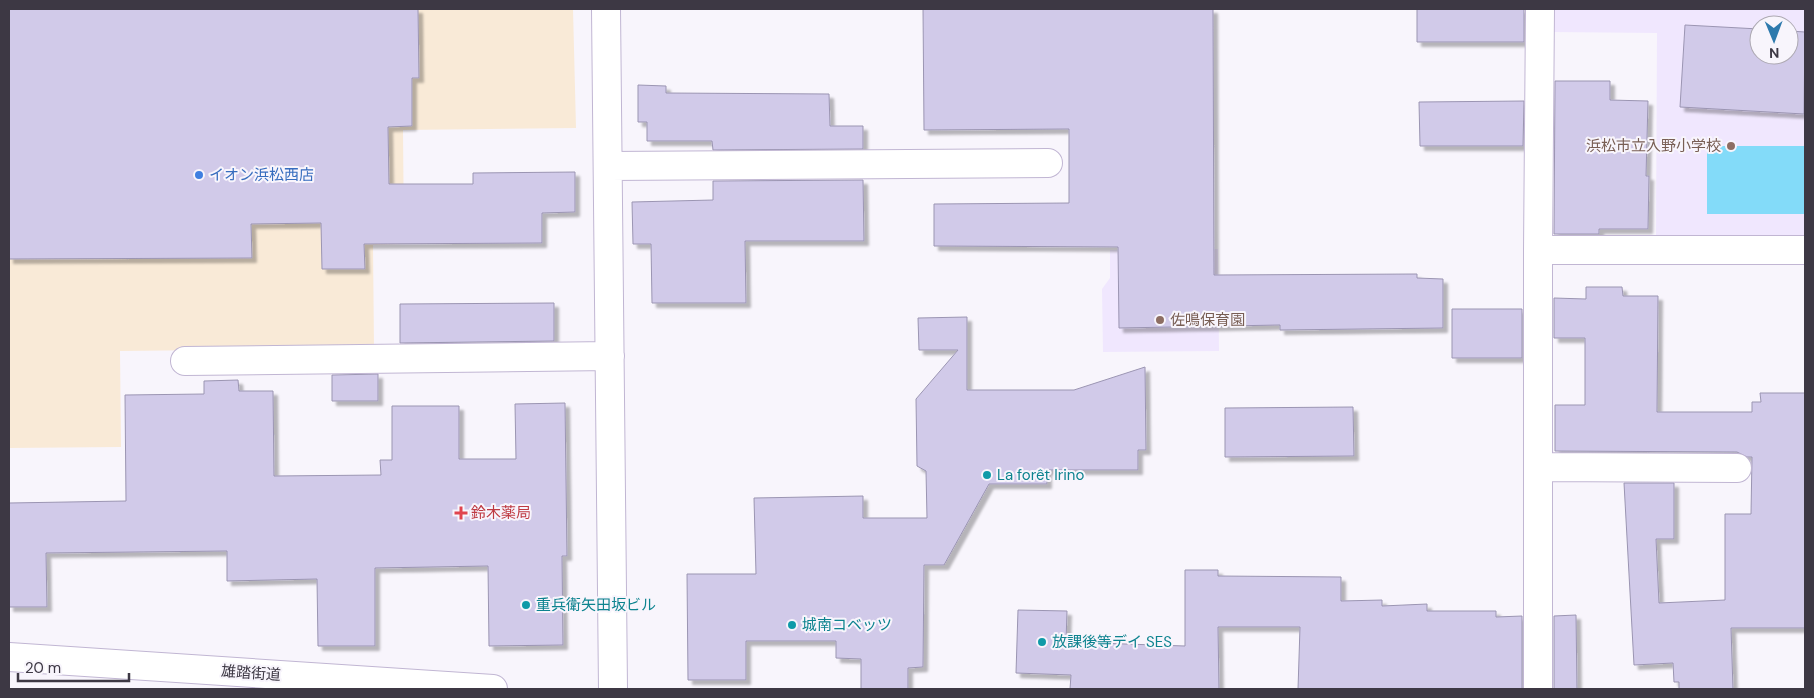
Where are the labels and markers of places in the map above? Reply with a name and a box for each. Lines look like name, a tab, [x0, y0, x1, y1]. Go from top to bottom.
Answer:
place label: 浜松市立入野小学校	[1586, 136, 1721, 156]
marker: 浜松市立入野小学校	[1725, 140, 1737, 152]
place label: イオン浜松西店	[209, 165, 314, 185]
marker: イオン浜松西店	[193, 169, 205, 181]
place label: 佐鳴保育園	[1170, 310, 1245, 330]
marker: 佐鳴保育園	[1154, 314, 1166, 326]
place label: La forêt Irino	[997, 465, 1084, 485]
marker: La forêt Irino	[981, 469, 993, 481]
place label: 鈴木薬局	[471, 503, 531, 523]
marker: 鈴木薬局	[455, 507, 467, 519]
place label: 重兵衛矢田坂ビル	[536, 595, 656, 615]
marker: 重兵衛矢田坂ビル	[520, 599, 532, 611]
place label: 城南コベッツ	[802, 615, 892, 635]
marker: 城南コベッツ	[786, 619, 798, 631]
place label: 放課後等デイ SES	[1052, 632, 1172, 652]
marker: 放課後等デイ SES	[1036, 636, 1048, 648]

